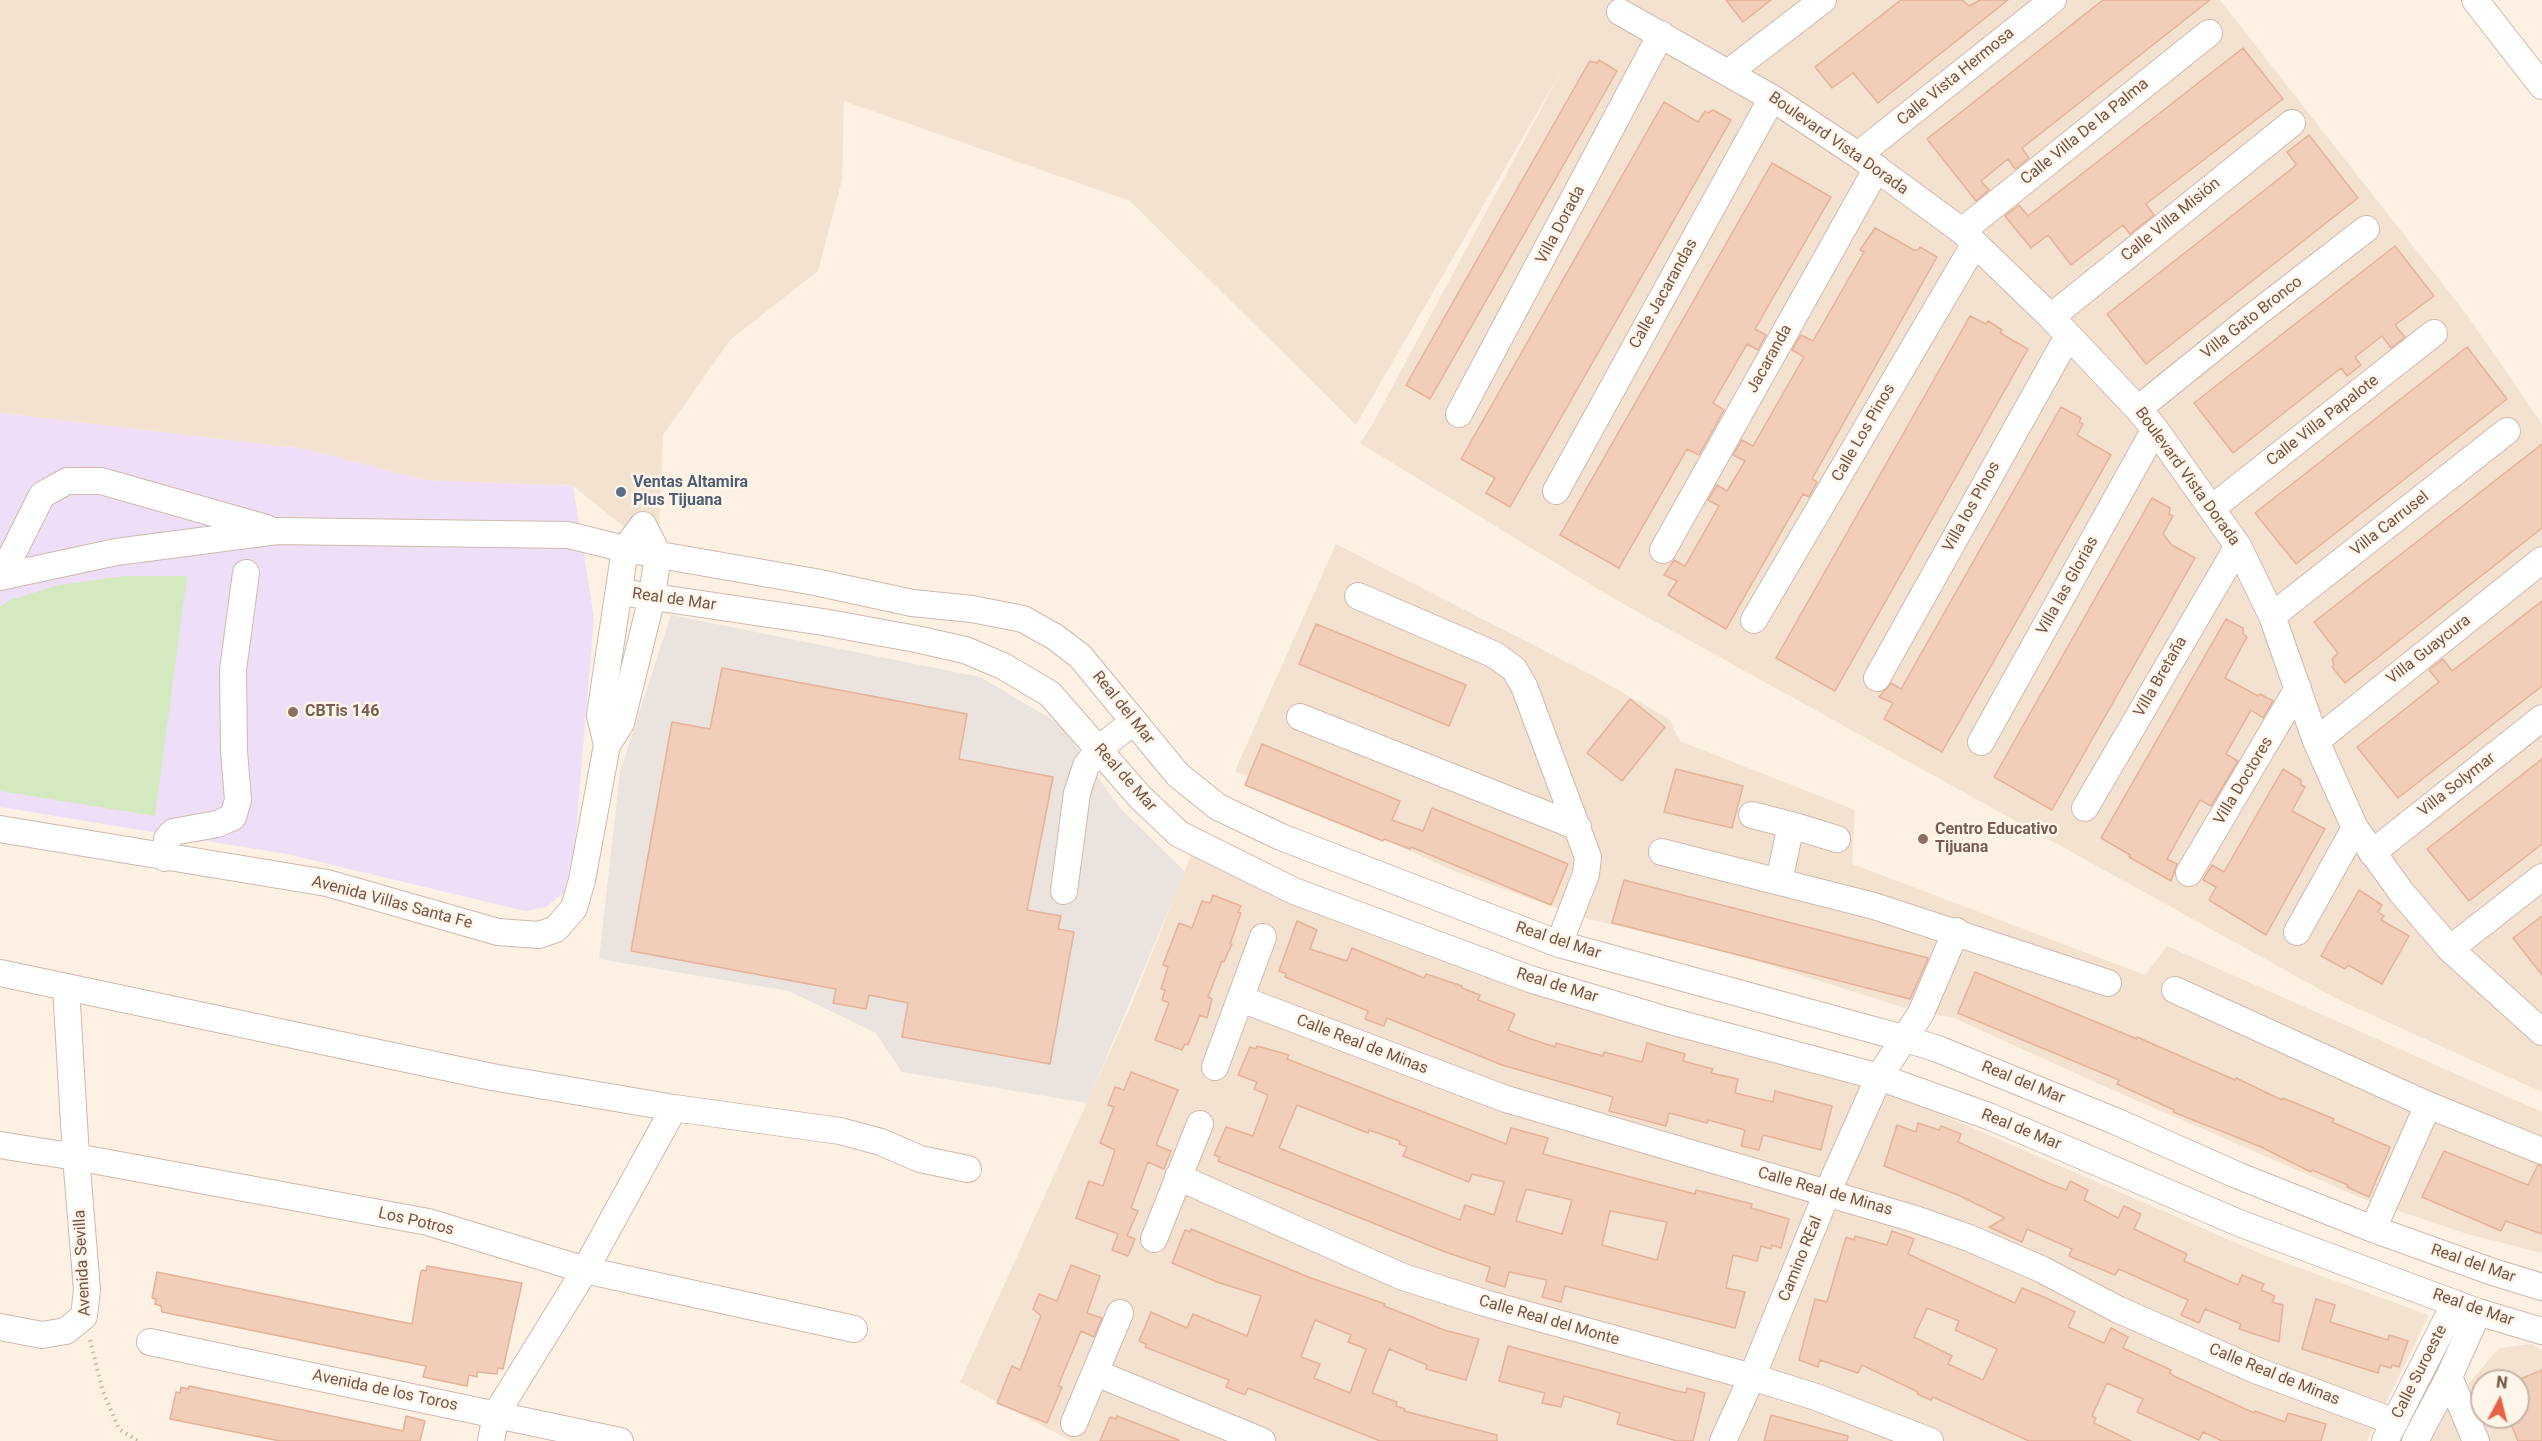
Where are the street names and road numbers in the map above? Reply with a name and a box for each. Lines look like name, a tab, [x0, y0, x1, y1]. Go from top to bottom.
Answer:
street label: Calle Vista Hermosa	[1894, 24, 2018, 130]
street label: Calle Villa De la Palma	[2017, 75, 2153, 189]
street label: Boulevard Vista Dorada	[1764, 88, 1912, 200]
street label: Calle Villa Misión	[2118, 174, 2224, 266]
street label: Villa Dorada	[1532, 183, 1590, 267]
street label: Calle Jacarandas	[1626, 236, 1702, 352]
street label: Villa Gato Bronco	[2198, 273, 2306, 363]
street label: Jacaranda	[1743, 322, 1797, 396]
street label: Calle Villa Papalote	[2263, 371, 2383, 471]
street label: Calle Los Pinos	[1828, 381, 1900, 485]
street label: Boulevard Vista Dorada	[2130, 404, 2244, 550]
street label: Villa los PInos	[1939, 458, 2005, 556]
street label: Villa Carrusel	[2347, 488, 2433, 560]
street label: Villa las Glorias	[2033, 533, 2103, 639]
street label: Real de Mar	[631, 585, 717, 615]
street label: Villa Guaycura	[2383, 611, 2475, 689]
street label: Villa Bretaña	[2130, 633, 2192, 721]
street label: Real del Mar	[1088, 668, 1158, 748]
street label: Villa Doctores	[2210, 734, 2278, 828]
street label: Real de Mar	[1090, 740, 1160, 816]
street label: Villa Solymar	[2415, 749, 2499, 821]
street label: Avenida Villas Santa Fe	[310, 872, 474, 934]
street label: Real del Mar	[1513, 918, 1603, 964]
street label: Real de Mar	[1514, 964, 1600, 1008]
street label: Calle Real de Minas	[1293, 1011, 1431, 1079]
street label: Real del Mar	[1978, 1058, 2068, 1108]
street label: Real de Mar	[1978, 1105, 2064, 1155]
street label: Calle Real de Minas	[1755, 1164, 1895, 1220]
street label: Los Potros	[376, 1204, 456, 1240]
street label: Avenida Sevilla	[71, 1209, 95, 1317]
street label: Camino REal	[1775, 1213, 1827, 1305]
street label: Real del Mar	[2428, 1241, 2518, 1287]
street label: Real de Mar	[2430, 1285, 2516, 1331]
street label: Calle Real del Monte	[1477, 1292, 1621, 1350]
street label: Calle Suroeste	[2388, 1322, 2452, 1422]
street label: Calle Real de Minas	[2206, 1340, 2342, 1410]
street label: Avenida de los Toros	[311, 1366, 459, 1416]

